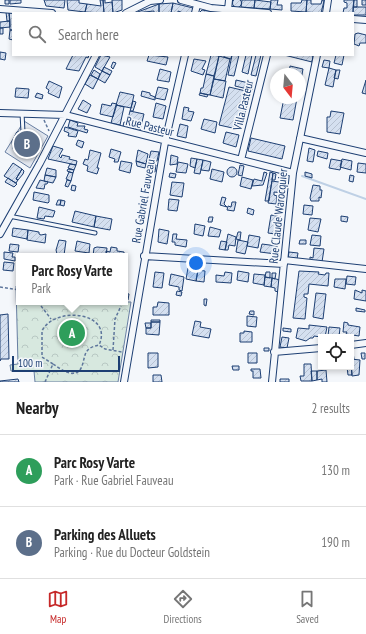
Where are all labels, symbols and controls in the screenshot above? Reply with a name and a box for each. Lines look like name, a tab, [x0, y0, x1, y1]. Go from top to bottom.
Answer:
search box	[12, 12, 354, 56]
icon: search	[26, 23, 48, 45]
text: Search here	[58, 25, 119, 44]
north arrow	[270, 68, 306, 104]
street label: Villa Pasteur	[229, 77, 257, 133]
street label: Rue Pasteur	[124, 113, 176, 139]
pin: B	[14, 129, 40, 159]
street label: Rue Gabriel Fauveau	[128, 158, 158, 244]
street label: Rue Claude Warocquier	[266, 167, 291, 264]
popup	[16, 253, 128, 305]
your location	[186, 253, 206, 273]
text: Parc Rosy Varte	[31, 261, 113, 280]
text: Park	[31, 280, 51, 297]
pin: A	[59, 318, 85, 348]
map controls	[318, 334, 354, 370]
button: locate	[318, 334, 354, 370]
scale bar	[12, 354, 120, 373]
text: 100 m	[18, 356, 42, 370]
text: Nearby	[16, 397, 59, 419]
text: 2 results	[311, 400, 350, 417]
text: Parc Rosy Varte	[54, 453, 135, 472]
text: A	[26, 462, 32, 479]
text: 130 m	[321, 462, 350, 479]
text: Park · Rue Gabriel Fauveau	[54, 472, 174, 489]
text: Parking des Alluets	[54, 525, 156, 544]
text: B	[26, 534, 32, 551]
text: 190 m	[321, 534, 350, 551]
text: Parking · Rue du Docteur Goldstein	[54, 544, 210, 561]
tab: Map	[47, 588, 69, 626]
tab: Directions	[164, 588, 202, 626]
tab: Saved	[296, 588, 319, 626]

